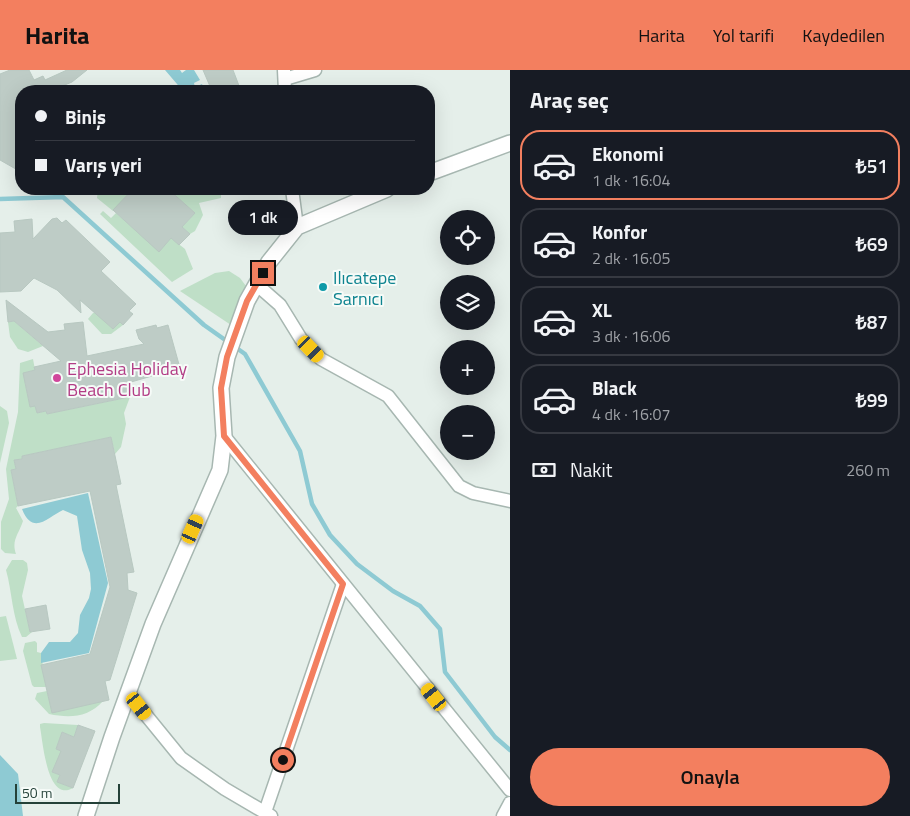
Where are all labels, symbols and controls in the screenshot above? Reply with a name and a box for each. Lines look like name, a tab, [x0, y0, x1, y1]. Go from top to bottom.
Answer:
text: Harita	[25, 17, 90, 53]
text: Harita	[638, 22, 685, 49]
text: Yol tarifi	[713, 22, 774, 49]
text: Kaydedilen	[802, 22, 885, 49]
text: Araç seç	[530, 83, 609, 117]
text: Biniş	[65, 102, 106, 131]
text: Ekonomi	[592, 139, 664, 168]
icon: car	[532, 143, 577, 188]
text: Varış yeri	[65, 150, 142, 179]
text: ₺51	[856, 151, 888, 180]
text: 1 dk · 16:04	[592, 168, 670, 192]
callout: 1 dk	[228, 200, 298, 236]
text: 1 dk	[248, 205, 278, 229]
map controls	[440, 210, 495, 460]
button: locate	[440, 210, 495, 265]
text: Konfor	[592, 217, 647, 246]
icon: car	[532, 221, 577, 266]
text: ₺69	[856, 229, 888, 258]
text: 2 dk · 16:05	[592, 246, 670, 270]
route end	[252, 262, 274, 284]
place label: Ilıcatepe Sarnıcı	[333, 264, 396, 312]
button: layers	[440, 275, 495, 330]
marker: Ilıcatepe Sarnıcı	[317, 281, 329, 293]
text: XL	[592, 295, 612, 324]
icon: car	[532, 299, 577, 344]
text: ₺87	[856, 307, 888, 336]
text: 3 dk · 16:06	[592, 324, 670, 348]
car	[295, 333, 326, 365]
button: +	[440, 340, 495, 395]
place label: Ephesia Holiday Beach Club	[67, 355, 188, 403]
marker: Ephesia Holiday Beach Club	[51, 372, 63, 384]
text: Black	[592, 373, 637, 402]
icon: car	[532, 377, 577, 422]
text: ₺99	[856, 385, 888, 414]
text: 4 dk · 16:07	[592, 402, 670, 426]
button: −	[440, 405, 495, 460]
text: Nakit	[570, 455, 612, 484]
icon: cash	[530, 456, 558, 484]
text: 260 m	[846, 458, 890, 482]
car	[180, 512, 205, 546]
car	[418, 681, 449, 713]
car	[123, 690, 154, 722]
button: Onayla	[530, 748, 890, 806]
route start	[272, 749, 294, 771]
scale bar	[15, 781, 120, 804]
text: 50 m	[22, 782, 52, 803]

